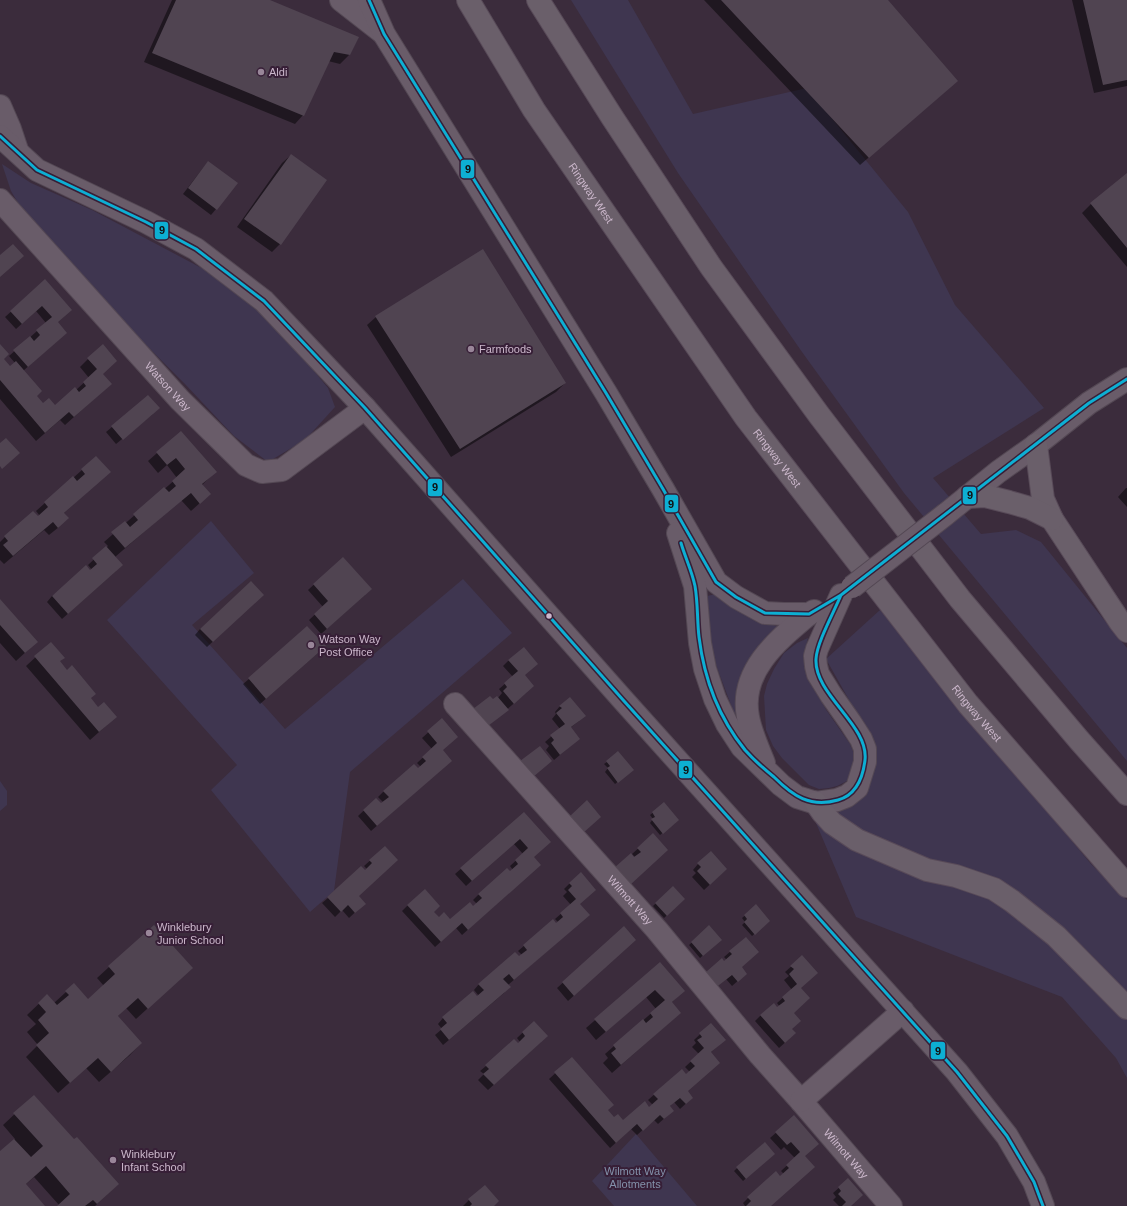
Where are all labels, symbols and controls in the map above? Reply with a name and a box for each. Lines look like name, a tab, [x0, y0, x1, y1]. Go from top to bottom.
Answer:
place label: Aldi	[269, 66, 287, 78]
marker: Aldi	[256, 67, 266, 77]
line badge: 9	[460, 159, 475, 179]
street label: Ringway West	[566, 161, 616, 225]
text: 9	[465, 163, 471, 175]
line badge: 9	[154, 221, 169, 240]
text: 9	[159, 224, 165, 236]
place label: Farmfoods	[479, 343, 532, 355]
marker: Farmfoods	[466, 344, 476, 354]
street label: Watson Way	[143, 360, 194, 414]
street label: Ringway West	[751, 427, 803, 490]
line badge: 9	[427, 478, 443, 497]
text: 9	[432, 481, 438, 493]
line badge: 9	[962, 486, 977, 505]
text: 9	[967, 489, 973, 501]
line badge: 9	[664, 494, 679, 513]
text: 9	[668, 498, 674, 510]
unlabelled marker	[544, 611, 554, 621]
place label: Watson Way Post Office	[319, 633, 381, 658]
marker: Watson Way Post Office	[306, 640, 316, 650]
street label: Ringway West	[950, 683, 1004, 744]
line badge: 9	[678, 760, 693, 779]
text: 9	[683, 764, 689, 776]
street label: Wilmott Way	[605, 873, 656, 927]
place label: Winklebury Junior School	[157, 921, 224, 946]
marker: Winklebury Junior School	[144, 928, 154, 938]
line badge: 9	[930, 1041, 946, 1060]
text: 9	[935, 1045, 941, 1057]
street label: Wilmott Way	[822, 1126, 871, 1181]
place label: Winklebury Infant School	[121, 1148, 185, 1173]
marker: Winklebury Infant School	[108, 1155, 118, 1165]
park label: Wilmott Way Allotments	[604, 1165, 666, 1190]

